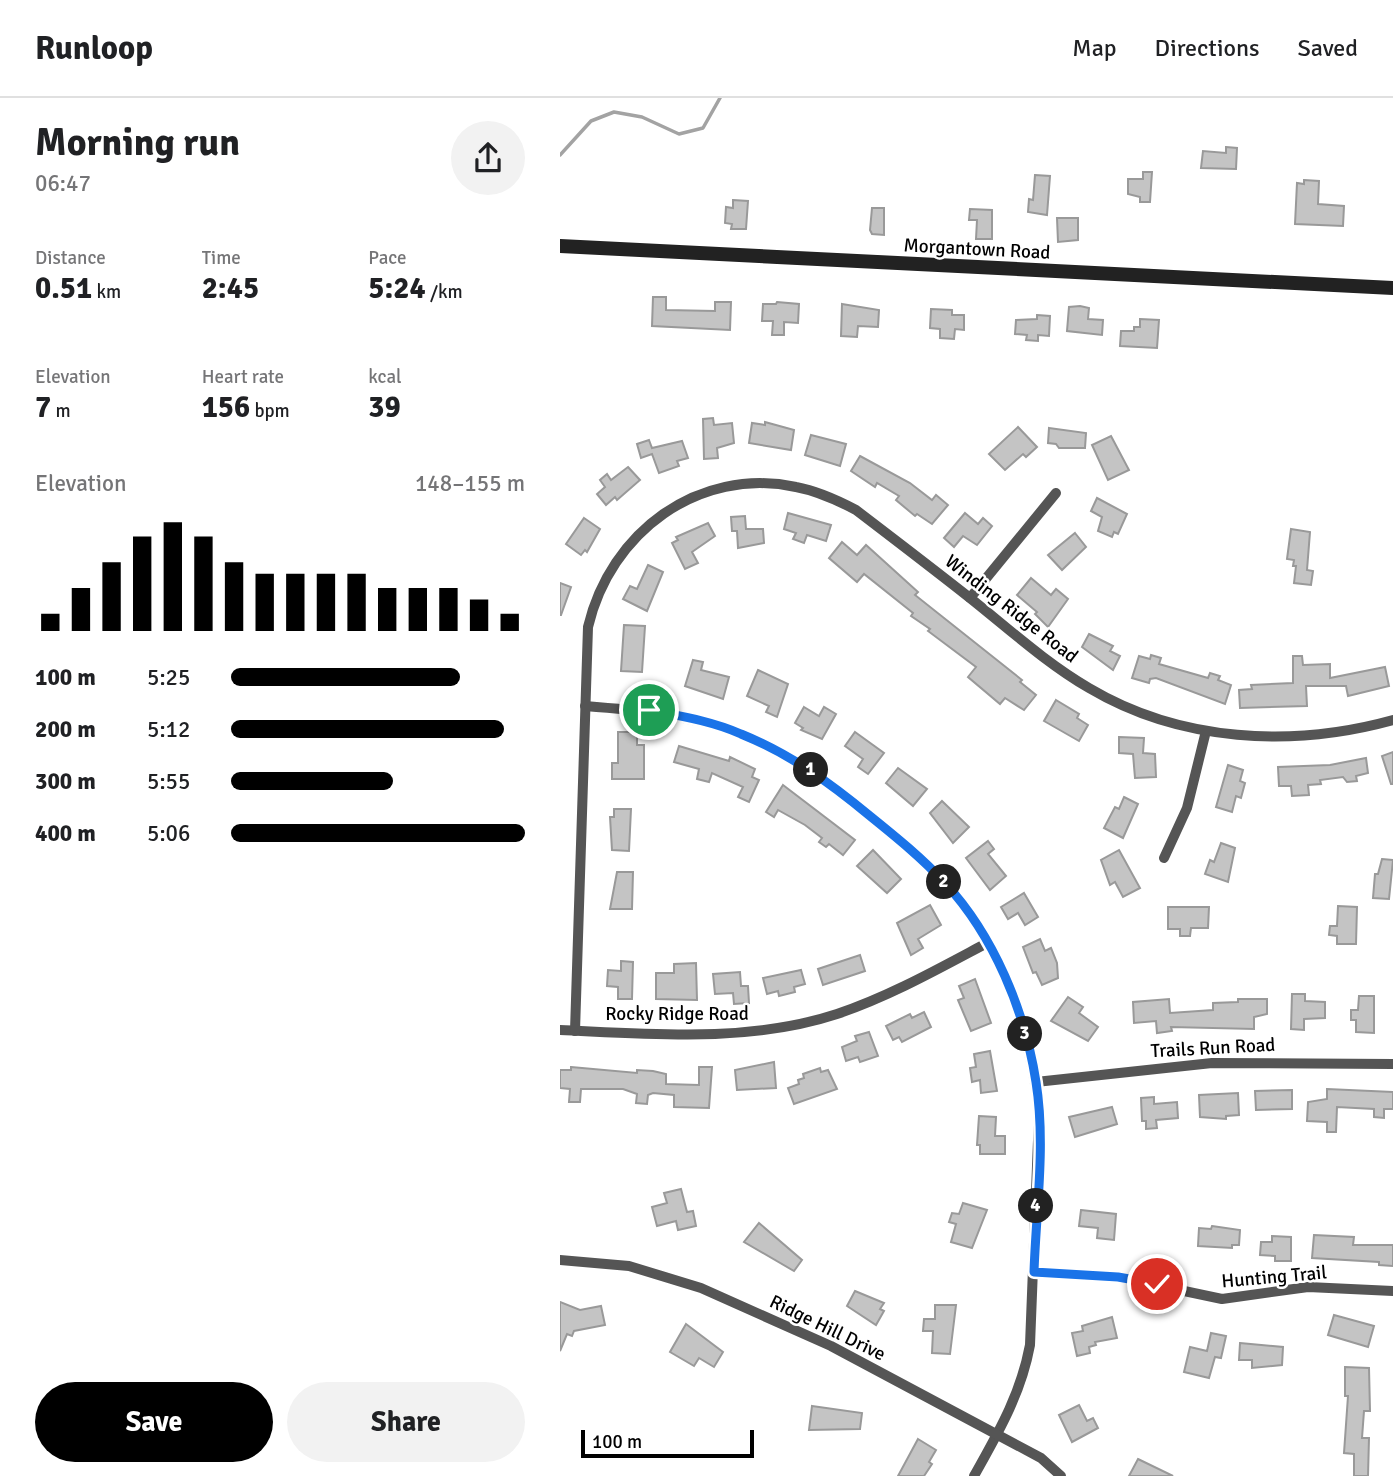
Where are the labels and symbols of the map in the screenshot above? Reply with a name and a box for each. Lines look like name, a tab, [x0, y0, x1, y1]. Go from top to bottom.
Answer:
street label: Morgantown Road	[903, 233, 1051, 265]
street label: Winding Ridge Road	[940, 549, 1083, 668]
pin	[619, 680, 679, 740]
pin: 1	[793, 752, 828, 788]
pin: 2	[926, 864, 962, 900]
street label: Rocky Ridge Road	[605, 1002, 749, 1026]
pin: 3	[1008, 1016, 1042, 1052]
street label: Trails Run Road	[1150, 1033, 1276, 1063]
pin: 4	[1018, 1188, 1054, 1224]
pin	[1127, 1254, 1187, 1314]
street label: Hunting Trail	[1220, 1260, 1328, 1294]
street label: Ridge Hill Drive	[766, 1290, 889, 1366]
scale bar	[581, 1427, 754, 1459]

